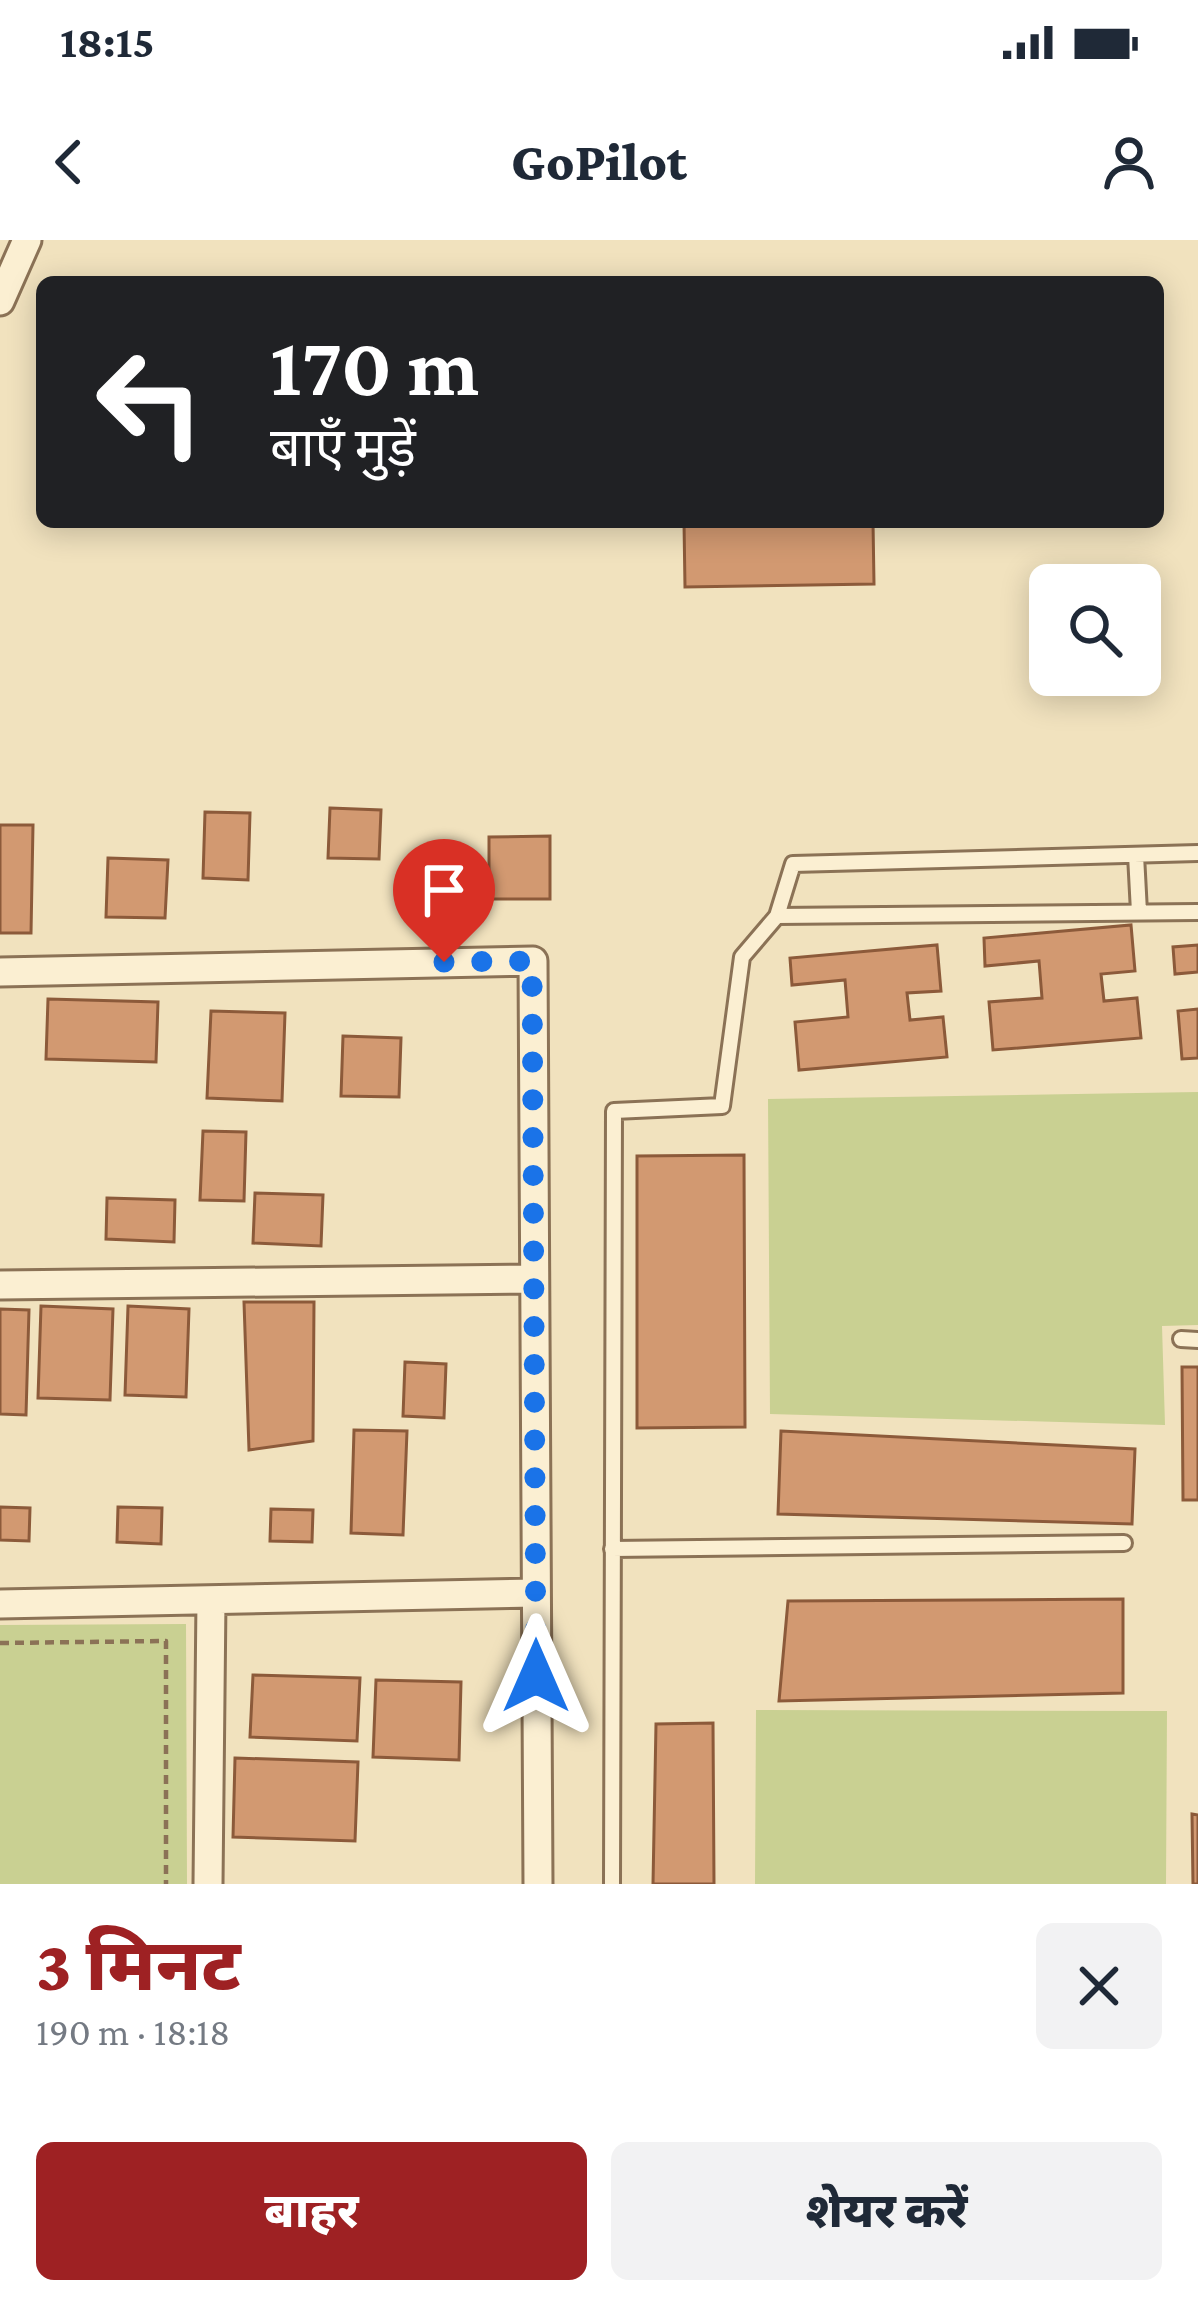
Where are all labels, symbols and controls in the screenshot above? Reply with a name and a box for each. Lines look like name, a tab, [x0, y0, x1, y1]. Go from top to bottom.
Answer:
text: 18:15	[60, 17, 154, 67]
icon: back	[36, 129, 102, 195]
icon: person	[1096, 129, 1162, 195]
text: GoPilot	[511, 132, 687, 192]
text: 170 m	[270, 320, 479, 413]
icon: left	[72, 324, 228, 480]
text: बाएँ मुड़ें	[270, 418, 416, 478]
map controls	[1029, 564, 1161, 696]
button: search	[1029, 564, 1161, 696]
pin	[393, 839, 495, 962]
icon: arrive	[411, 857, 477, 923]
position arrow	[473, 1613, 599, 1739]
button: close	[1036, 1923, 1162, 2049]
text: 3 मिनट	[36, 1925, 241, 2005]
text: 190 m · 18:18	[36, 2010, 230, 2053]
button: बाहर	[36, 2142, 587, 2280]
button: शेयर करें	[611, 2142, 1162, 2280]

